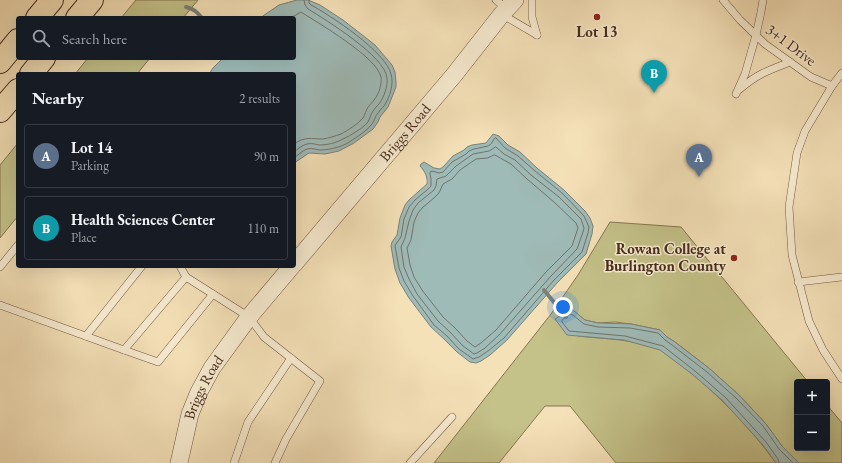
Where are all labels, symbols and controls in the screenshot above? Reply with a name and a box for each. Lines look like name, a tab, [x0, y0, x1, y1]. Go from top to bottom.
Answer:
marker: Lot 13	[592, 12, 602, 22]
search box	[16, 16, 296, 60]
street label: 3+1 Drive	[762, 19, 820, 70]
place label: Lot 13	[576, 22, 618, 41]
icon: search	[30, 27, 52, 49]
text: Search here	[62, 29, 127, 48]
pin: B	[641, 60, 667, 93]
text: Nearby	[32, 87, 84, 109]
text: 2 results	[239, 90, 280, 107]
street label: Briggs Road	[375, 99, 435, 165]
text: Lot 14	[71, 138, 113, 157]
pin: A	[686, 144, 712, 177]
text: A	[41, 148, 51, 165]
text: 90 m	[254, 148, 279, 165]
text: Parking	[71, 157, 109, 174]
text: Health Sciences Center	[71, 210, 215, 229]
text: B	[42, 220, 50, 237]
text: 110 m	[248, 220, 279, 237]
text: Place	[71, 229, 97, 246]
place label: Rowan College at Burlington County	[605, 239, 727, 275]
marker: Rowan College at Burlington County	[729, 253, 739, 263]
your location	[553, 297, 573, 317]
street label: Briggs Road	[179, 351, 228, 421]
map controls	[794, 379, 830, 451]
button: +	[794, 379, 830, 415]
button: −	[794, 415, 830, 451]

